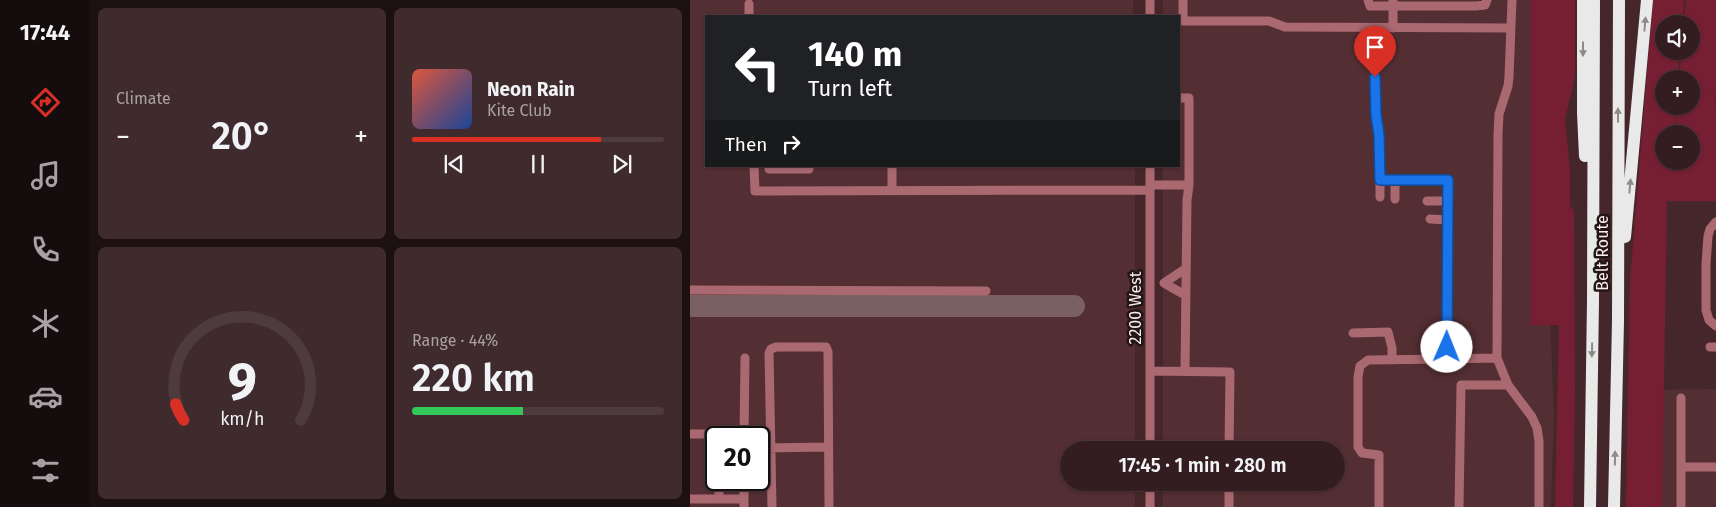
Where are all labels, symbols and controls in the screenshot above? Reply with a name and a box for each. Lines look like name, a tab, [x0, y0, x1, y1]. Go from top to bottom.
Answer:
map controls	[1655, 15, 1700, 170]
button: sound	[1655, 15, 1700, 60]
one-way arrow	[1641, 16, 1649, 32]
text: 17:44	[20, 19, 70, 46]
pin	[1354, 26, 1396, 77]
text: 140 m	[808, 33, 902, 75]
icon: arrive	[1361, 33, 1389, 61]
icon: left	[725, 35, 790, 100]
one-way arrow	[1579, 41, 1587, 57]
button: +	[1655, 70, 1700, 115]
text: Turn left	[808, 75, 892, 102]
text: Neon Rain	[487, 78, 575, 101]
icon: directions	[28, 85, 63, 120]
text: Climate	[116, 89, 171, 108]
text: Kite Club	[487, 101, 552, 120]
one-way arrow	[1615, 107, 1623, 123]
text: 20°	[211, 113, 273, 159]
text: −	[116, 120, 130, 153]
text: +	[354, 120, 368, 153]
button: −	[1655, 125, 1700, 170]
icon: right	[777, 130, 805, 158]
text: Then	[725, 133, 767, 156]
icon: previous	[440, 150, 468, 178]
icon: pause	[524, 150, 552, 178]
icon: next	[608, 150, 636, 178]
icon: music	[28, 158, 63, 193]
one-way arrow	[1626, 177, 1634, 193]
street label: Belt Route	[1593, 215, 1612, 291]
icon: phone	[28, 232, 63, 267]
street label: 2200 West	[1126, 271, 1145, 344]
icon: climate	[28, 306, 63, 341]
position arrow	[1420, 320, 1472, 372]
text: Range · 44%	[412, 331, 498, 350]
one-way arrow	[1588, 342, 1596, 358]
text: 9	[227, 350, 257, 413]
text: 220 km	[412, 355, 535, 401]
icon: car	[28, 379, 63, 414]
text: km/h	[220, 408, 264, 430]
speed limit sign: 20	[705, 426, 770, 491]
one-way arrow	[1611, 450, 1619, 466]
icon: filters	[28, 453, 63, 488]
text: 17:45 · 1 min · 280 m	[1118, 454, 1287, 477]

